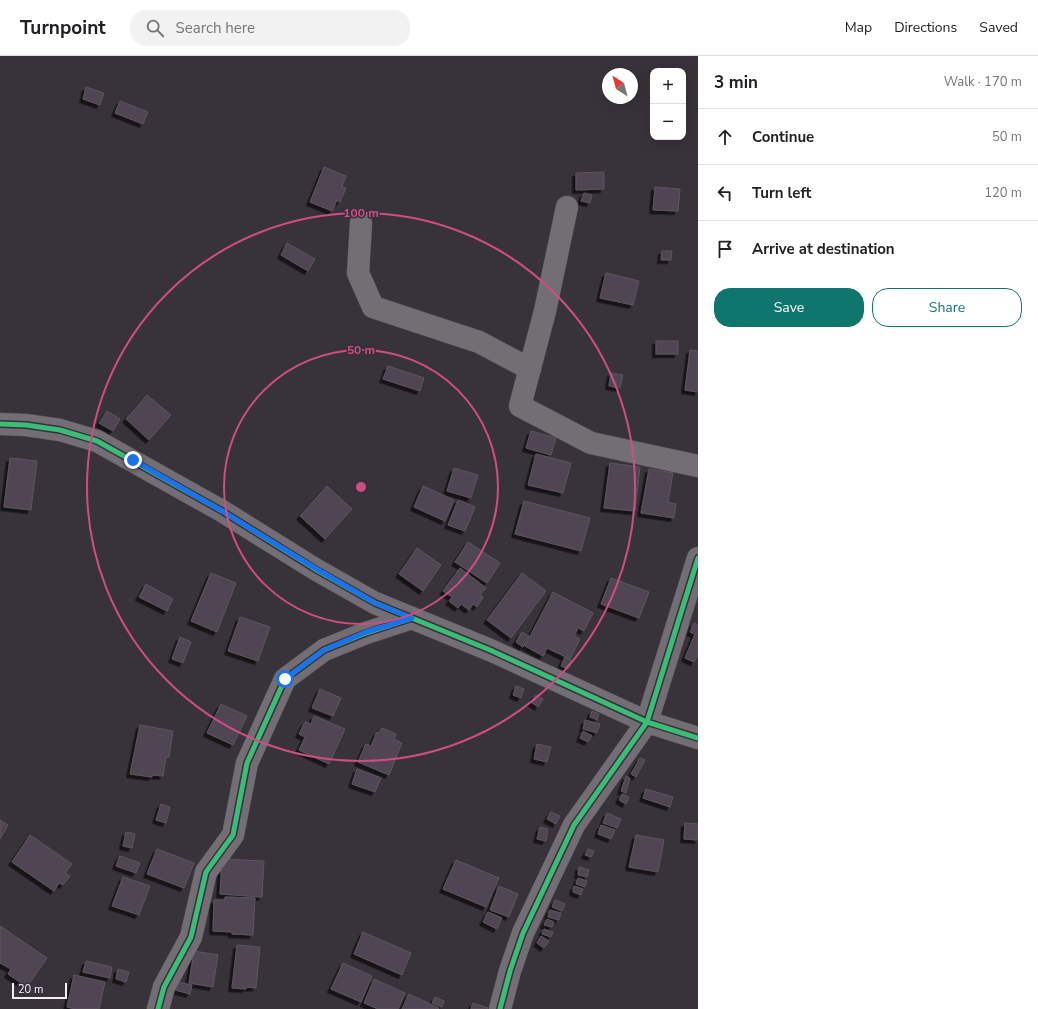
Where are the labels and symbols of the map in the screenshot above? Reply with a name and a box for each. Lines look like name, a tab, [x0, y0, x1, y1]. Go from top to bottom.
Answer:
north arrow	[602, 68, 638, 104]
text: 100 m	[343, 205, 379, 221]
text: 50 m	[347, 342, 375, 358]
route end	[124, 451, 142, 469]
centre of rings	[354, 480, 368, 494]
route start	[276, 670, 294, 688]
scale bar	[12, 981, 67, 1000]

